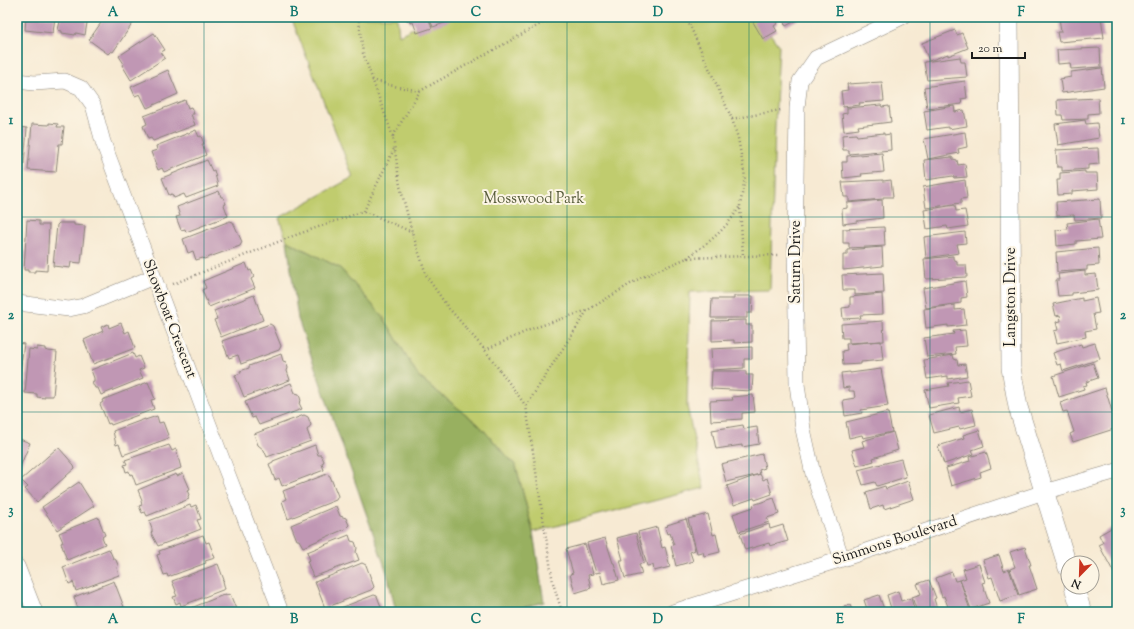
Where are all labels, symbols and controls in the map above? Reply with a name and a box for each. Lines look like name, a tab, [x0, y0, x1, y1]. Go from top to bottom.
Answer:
text: A	[108, 4, 119, 22]
text: B	[290, 4, 299, 22]
text: C	[471, 4, 481, 22]
text: D	[653, 4, 663, 22]
text: E	[836, 4, 844, 22]
text: F	[1017, 4, 1025, 22]
scale bar	[972, 34, 1025, 60]
text: 20 m	[978, 40, 1003, 58]
text: 1	[9, 112, 14, 130]
text: 1	[1121, 112, 1126, 130]
park label: Mosswood Park	[483, 189, 585, 210]
street label: Saturn Drive	[786, 220, 807, 304]
street label: Langston Drive	[1001, 247, 1022, 347]
street label: Showboat Crescent	[137, 256, 201, 382]
text: 2	[8, 307, 15, 325]
text: 2	[1120, 307, 1127, 325]
text: 3	[8, 502, 14, 520]
text: 3	[1120, 502, 1126, 520]
street label: Simmons Boulevard	[830, 511, 960, 571]
north arrow	[1060, 555, 1100, 595]
text: N	[1069, 574, 1085, 593]
text: A	[108, 611, 119, 629]
text: B	[290, 611, 299, 629]
text: C	[471, 611, 481, 629]
text: D	[653, 611, 663, 629]
text: E	[836, 611, 844, 629]
text: F	[1017, 611, 1025, 629]

